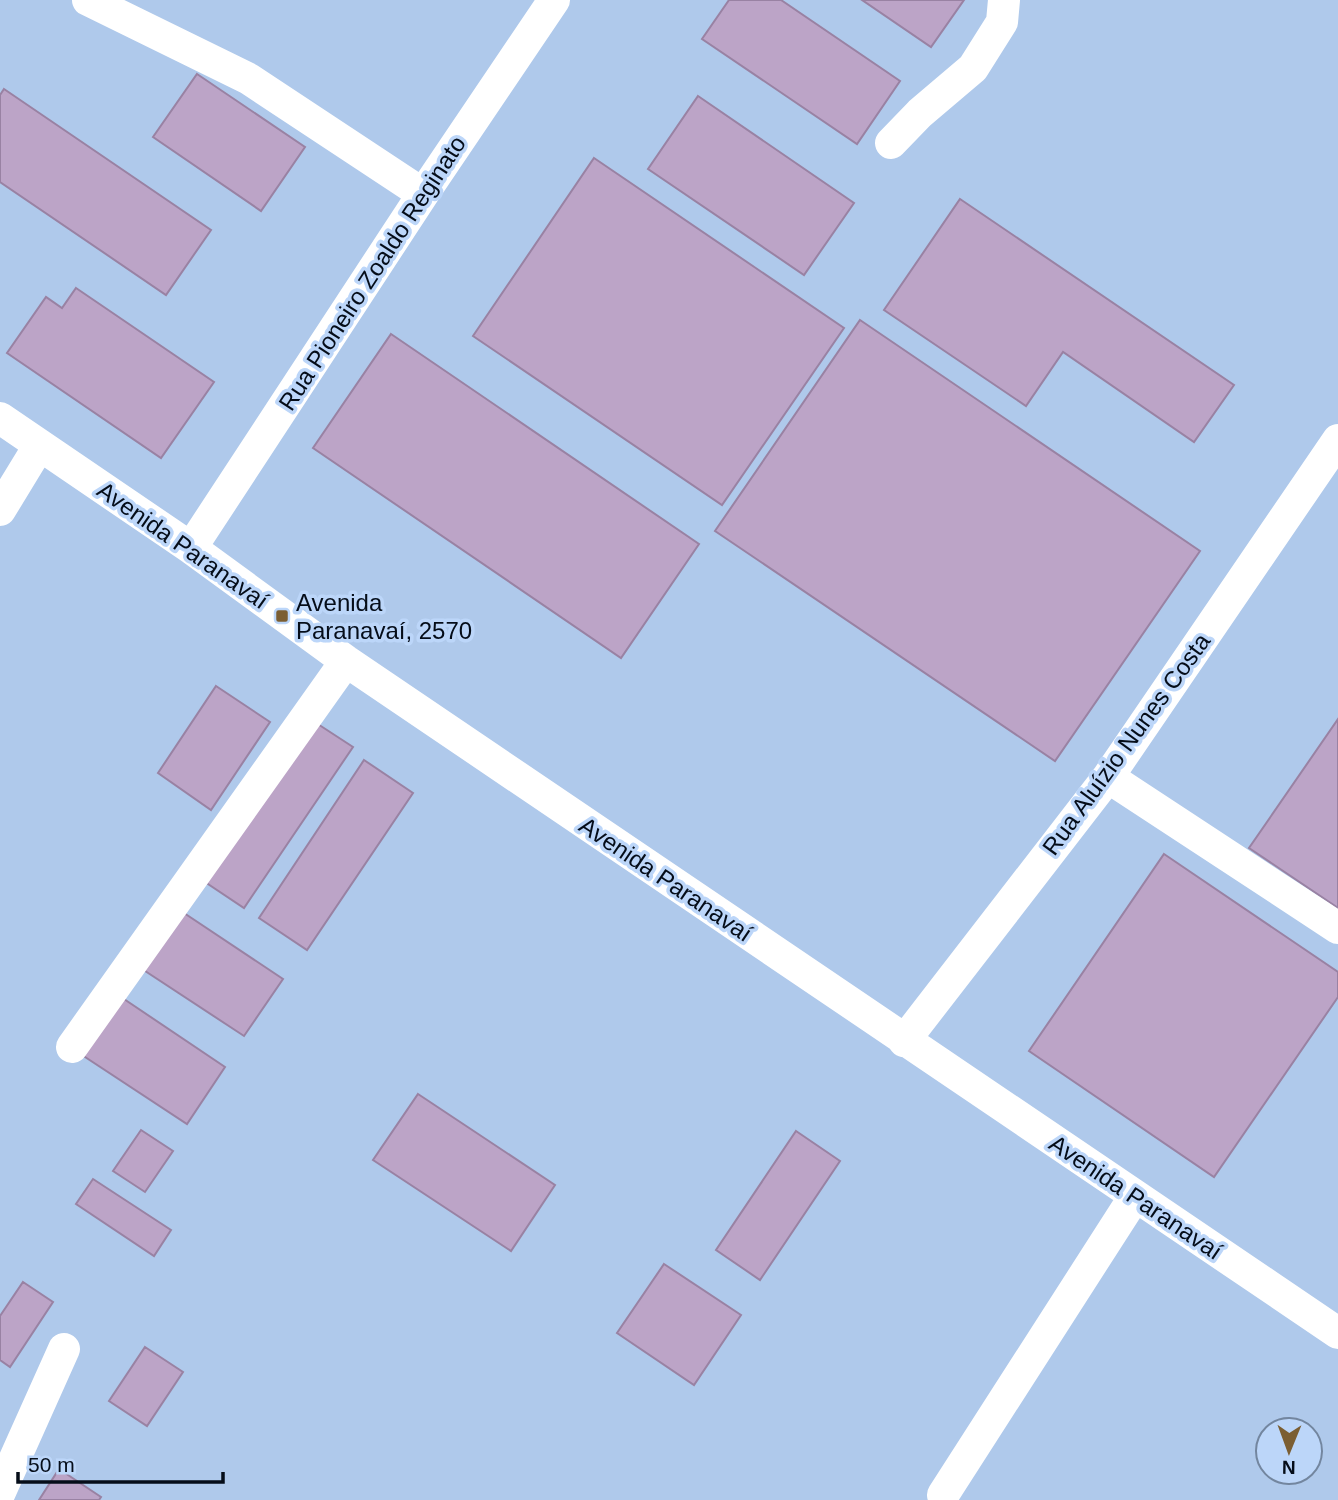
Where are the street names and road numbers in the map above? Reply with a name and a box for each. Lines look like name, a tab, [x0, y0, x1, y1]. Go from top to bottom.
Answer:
street label: Rua Pioneiro Zoaldo Reginato	[273, 131, 471, 415]
street label: Avenida Paranavaí	[92, 476, 274, 614]
street label: Rua Aluízio Nunes Costa	[1037, 628, 1216, 860]
street label: Avenida Paranavaí	[575, 811, 758, 947]
street label: Avenida Paranavaí	[1045, 1129, 1228, 1265]

